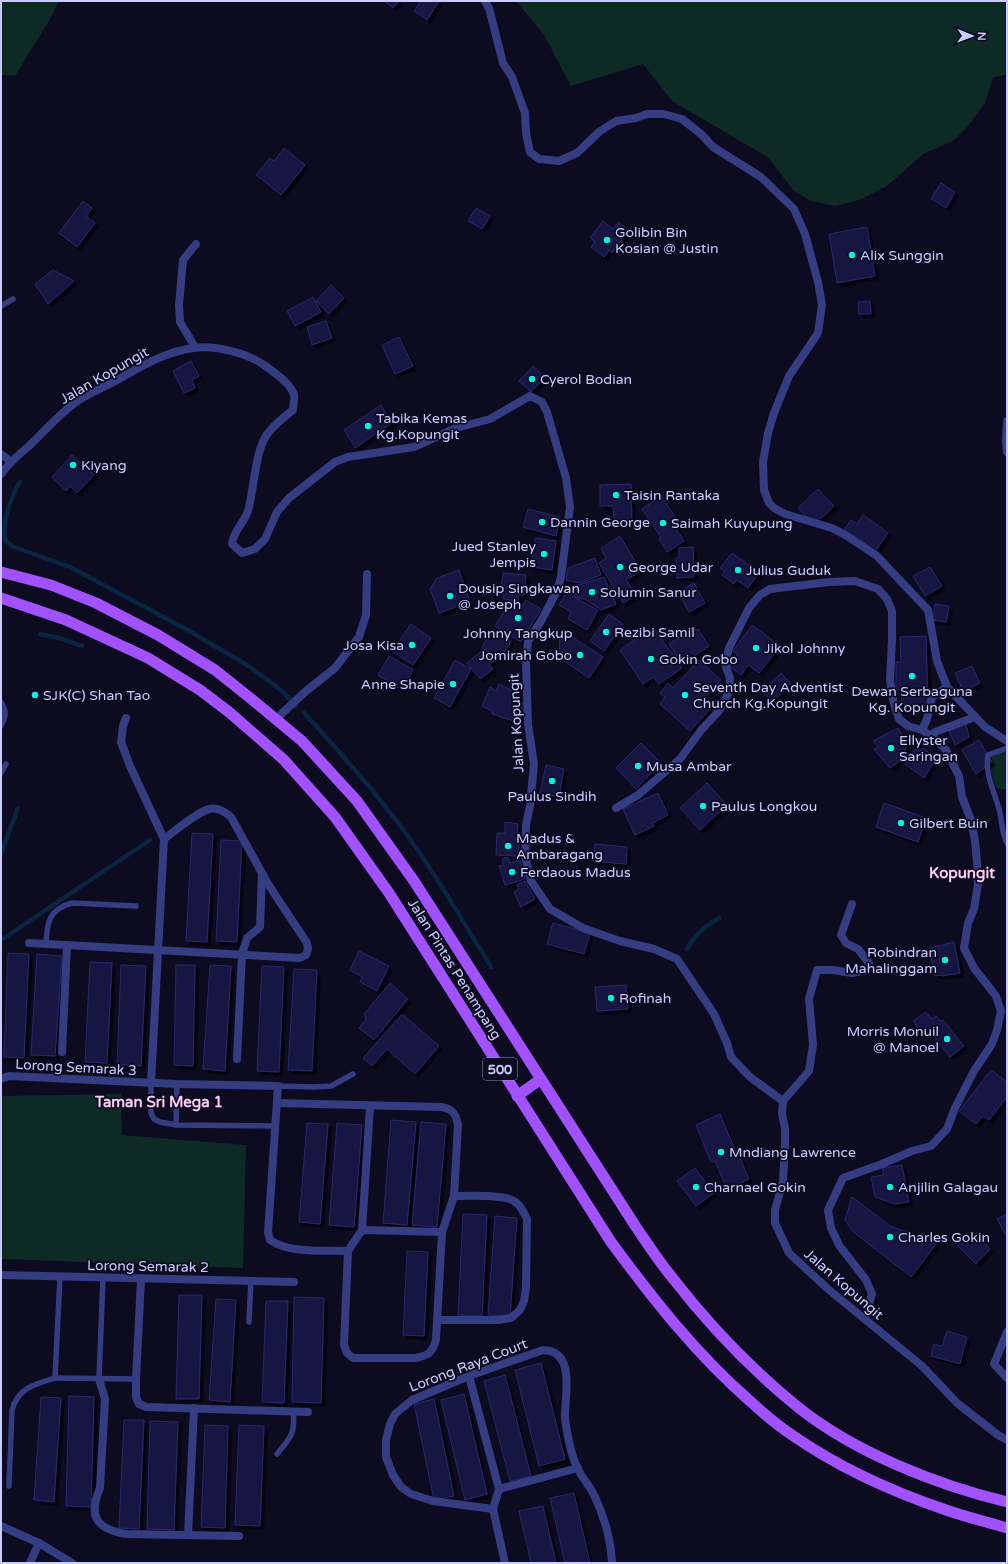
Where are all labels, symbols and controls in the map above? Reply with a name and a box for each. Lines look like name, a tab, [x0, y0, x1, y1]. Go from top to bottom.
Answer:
north arrow	[952, 16, 992, 56]
text: N	[975, 32, 988, 41]
place label: Golibin Bin Kosian @ Justin	[615, 224, 718, 257]
marker: Golibin Bin Kosian @ Justin	[602, 235, 612, 245]
place label: Alix Sunggin	[860, 247, 944, 264]
marker: Alix Sunggin	[847, 250, 857, 260]
street label: Jalan Kopungit	[57, 343, 152, 408]
place label: Cyerol Bodian	[540, 371, 632, 388]
marker: Cyerol Bodian	[527, 374, 537, 384]
place label: Tabika Kemas Kg.Kopungit	[376, 410, 468, 443]
marker: Tabika Kemas Kg.Kopungit	[363, 421, 373, 431]
place label: Kiyang	[81, 457, 127, 474]
marker: Kiyang	[68, 460, 78, 470]
place label: Taisin Rantaka	[624, 487, 720, 504]
marker: Taisin Rantaka	[611, 490, 621, 500]
place label: Dannin George	[550, 514, 650, 531]
place label: Saimah Kuyupung	[671, 515, 793, 532]
marker: Dannin George	[537, 517, 547, 527]
marker: Saimah Kuyupung	[658, 518, 668, 528]
place label: Jued Stanley Jempis	[452, 538, 536, 571]
marker: Jued Stanley Jempis	[539, 549, 549, 559]
place label: George Udar	[628, 559, 714, 576]
marker: George Udar	[615, 562, 625, 572]
place label: Julius Guduk	[746, 562, 831, 579]
marker: Julius Guduk	[733, 565, 743, 575]
place label: Dousip Singkawan @ Joseph	[458, 580, 580, 613]
place label: Solumin Sanur	[600, 584, 697, 601]
marker: Solumin Sanur	[587, 587, 597, 597]
marker: Dousip Singkawan @ Joseph	[445, 591, 455, 601]
marker: Johnny Tangkup	[513, 613, 523, 623]
place label: Rezibi Samil	[614, 624, 695, 641]
place label: Johnny Tangkup	[463, 625, 573, 642]
marker: Rezibi Samil	[601, 627, 611, 637]
place label: Josa Kisa	[343, 637, 404, 654]
marker: Josa Kisa	[407, 640, 417, 650]
place label: Jikol Johnny	[764, 640, 846, 657]
marker: Jikol Johnny	[751, 643, 761, 653]
place label: Jomirah Gobo	[479, 647, 572, 664]
marker: Jomirah Gobo	[575, 650, 585, 660]
place label: Gokin Gobo	[659, 651, 738, 668]
marker: Gokin Gobo	[646, 654, 656, 664]
marker: Dewan Serbaguna Kg. Kopungit	[907, 671, 917, 681]
street label: Jalan Kopungit	[505, 672, 528, 773]
place label: Anne Shapie	[361, 676, 445, 693]
marker: Anne Shapie	[448, 679, 458, 689]
place label: Seventh Day Adventist Church Kg.Kopungit	[693, 679, 844, 712]
place label: Dewan Serbaguna Kg. Kopungit	[851, 683, 973, 716]
place label: SJK(C) Shan Tao	[43, 687, 150, 704]
marker: SJK(C) Shan Tao	[30, 690, 40, 700]
marker: Seventh Day Adventist Church Kg.Kopungit	[680, 690, 690, 700]
place label: Ellyster Saringan	[899, 732, 958, 765]
marker: Ellyster Saringan	[886, 743, 896, 753]
place label: Musa Ambar	[646, 758, 732, 775]
marker: Musa Ambar	[633, 761, 643, 771]
marker: Paulus Sindih	[547, 776, 557, 786]
place label: Paulus Sindih	[507, 788, 597, 805]
place label: Paulus Longkou	[711, 798, 817, 815]
marker: Paulus Longkou	[698, 801, 708, 811]
place label: Gilbert Buin	[909, 815, 988, 832]
marker: Gilbert Buin	[896, 818, 906, 828]
place label: Madus & Ambaragang	[516, 830, 603, 863]
marker: Madus & Ambaragang	[503, 841, 513, 851]
place label: Ferdaous Madus	[520, 864, 631, 881]
district label: Kopungit	[929, 864, 995, 883]
marker: Ferdaous Madus	[507, 867, 517, 877]
street label: Jalan Pintas Penampang	[404, 896, 505, 1043]
place label: Robindran Mahalinggam	[845, 944, 937, 977]
marker: Robindran Mahalinggam	[940, 955, 950, 965]
place label: Rofinah	[619, 990, 671, 1007]
marker: Rofinah	[606, 993, 616, 1003]
place label: Morris Monuil @ Manoel	[847, 1023, 939, 1056]
marker: Morris Monuil @ Manoel	[942, 1034, 952, 1044]
street label: Lorong Semarak 3	[15, 1056, 137, 1079]
road number: 500	[483, 1058, 517, 1080]
district label: Taman Sri Mega 1	[94, 1093, 223, 1112]
place label: Mndiang Lawrence	[729, 1144, 856, 1161]
marker: Mndiang Lawrence	[716, 1147, 726, 1157]
place label: Charnael Gokin	[704, 1179, 806, 1196]
place label: Anjilin Galagau	[898, 1179, 998, 1196]
marker: Charnael Gokin	[691, 1182, 701, 1192]
marker: Anjilin Galagau	[885, 1182, 895, 1192]
place label: Charles Gokin	[898, 1229, 990, 1246]
marker: Charles Gokin	[885, 1232, 895, 1242]
street label: Jalan Kopungit	[801, 1245, 887, 1324]
street label: Lorong Semarak 2	[87, 1257, 209, 1276]
street label: Lorong Raya Court	[407, 1335, 530, 1396]

